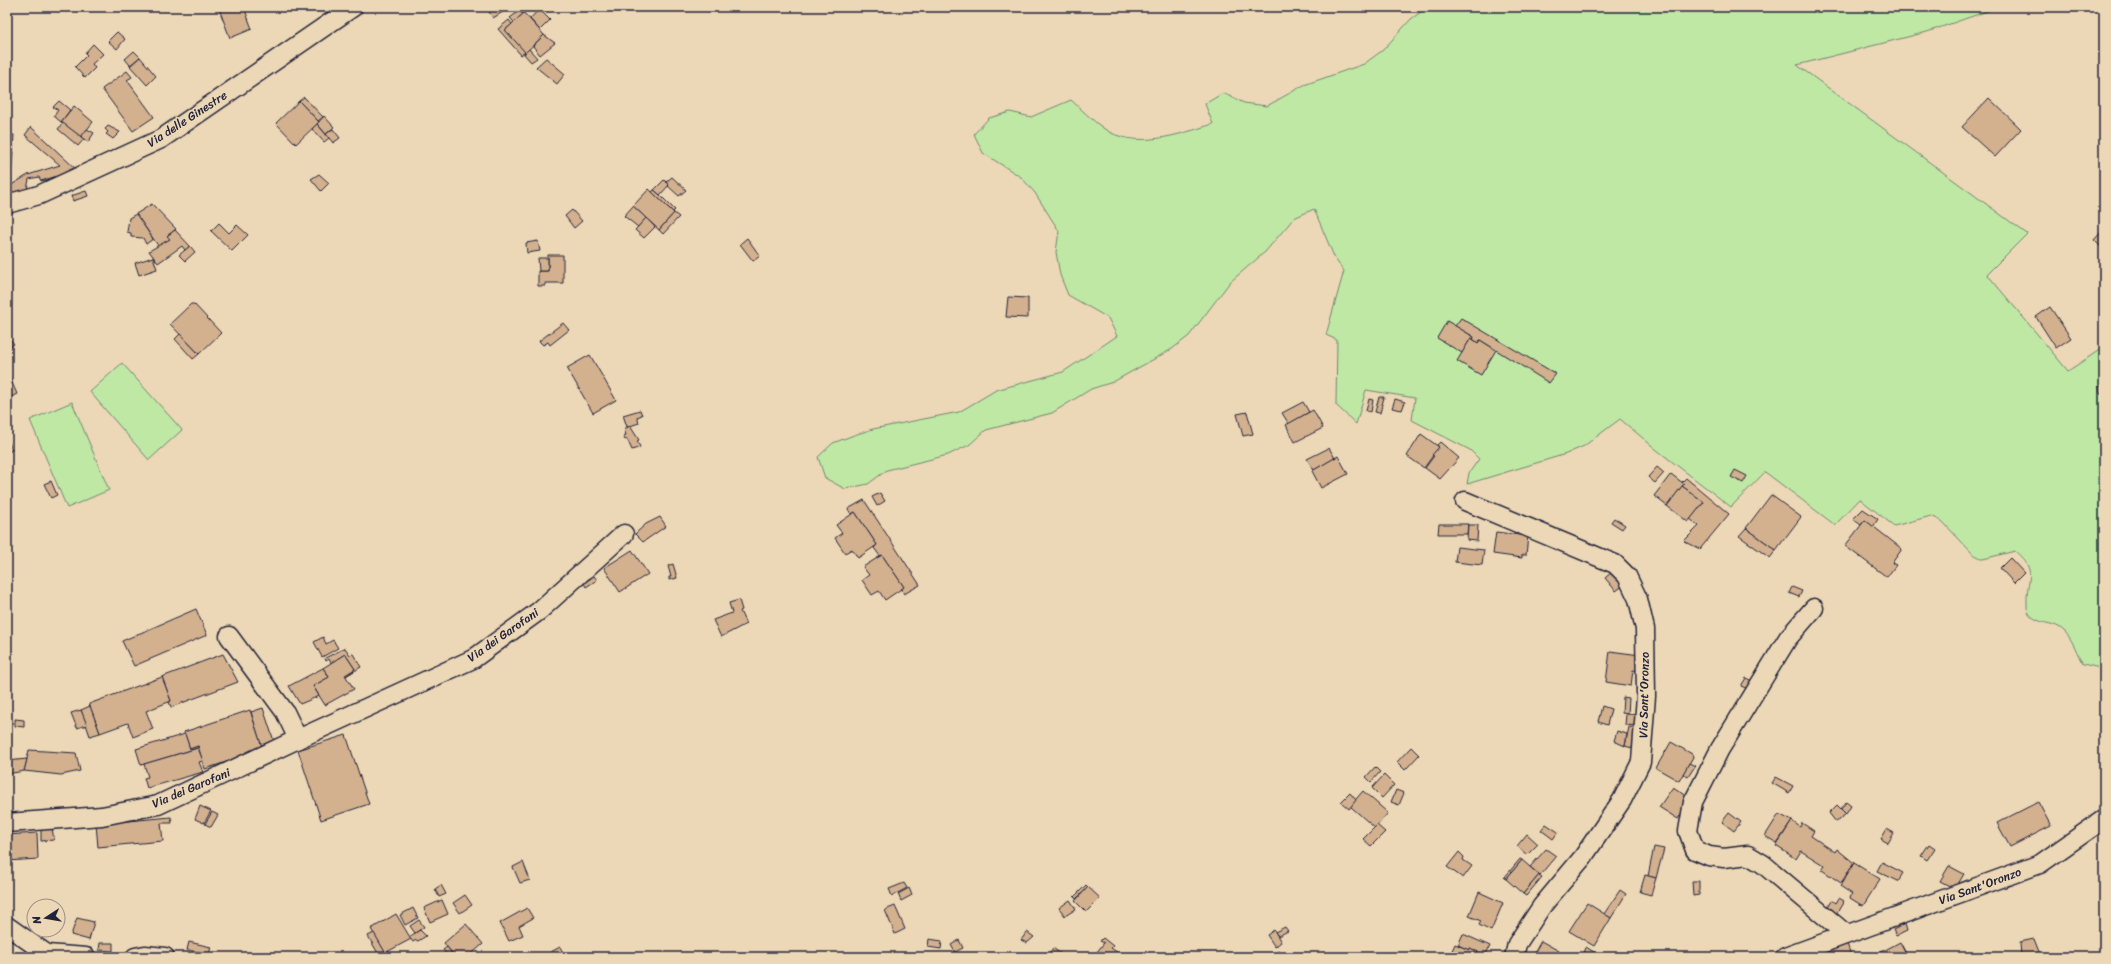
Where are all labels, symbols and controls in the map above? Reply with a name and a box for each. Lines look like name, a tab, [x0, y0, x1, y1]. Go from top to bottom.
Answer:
street label: Via delle Ginestre	[142, 85, 232, 153]
street label: Via dei Garofani	[462, 602, 544, 668]
street label: Via Sant'Oronzo	[1632, 652, 1656, 738]
street label: Via dei Garofani	[148, 761, 234, 814]
street label: Via Sant'Oronzo	[1936, 861, 2024, 911]
north arrow	[26, 898, 66, 938]
text: N	[27, 914, 47, 927]

